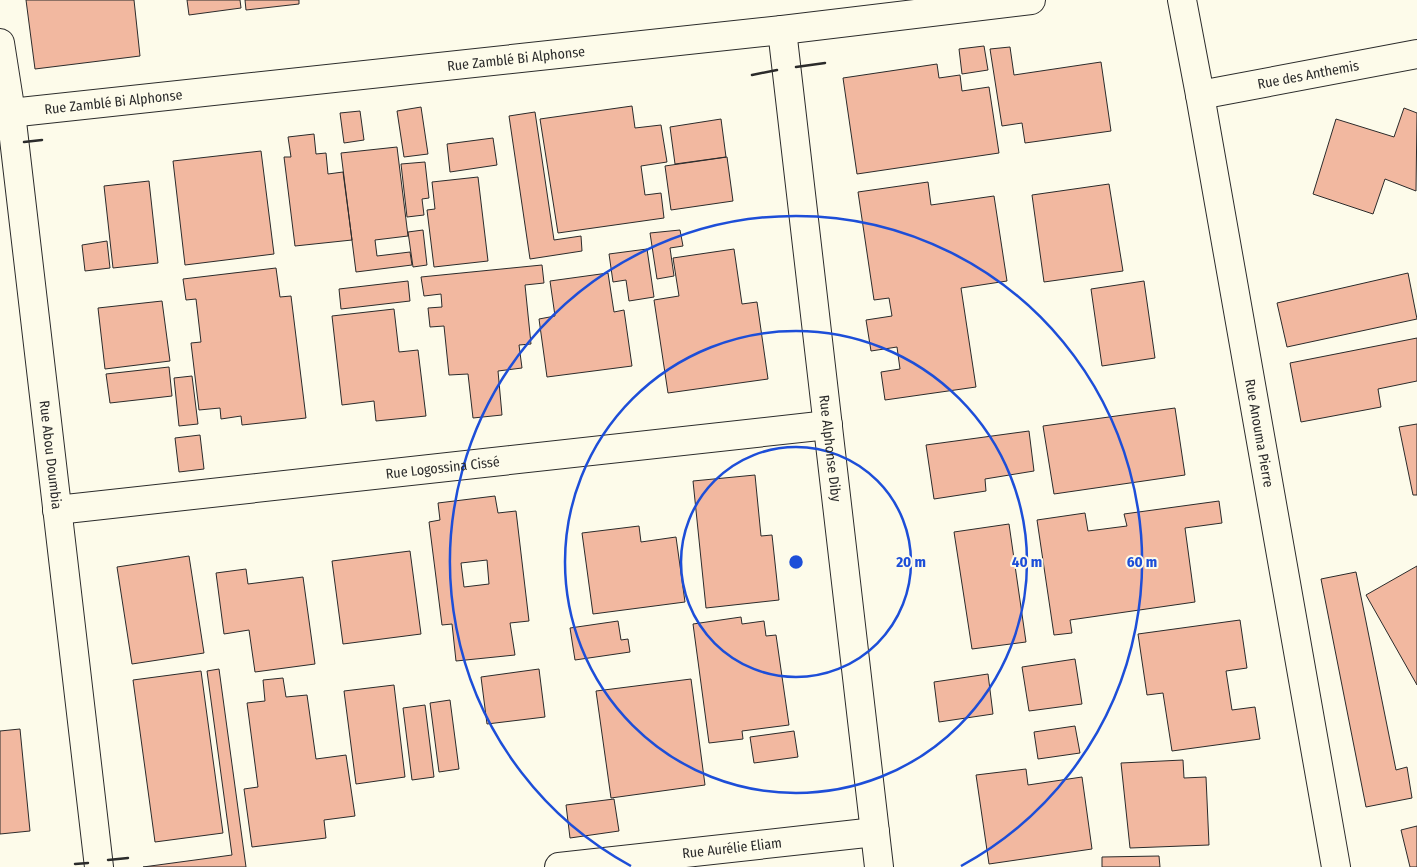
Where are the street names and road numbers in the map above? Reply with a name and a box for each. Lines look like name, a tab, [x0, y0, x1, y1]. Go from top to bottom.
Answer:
street label: Rue Zamblé Bi Alphonse	[446, 43, 586, 74]
street label: Rue des Anthemis	[1256, 57, 1360, 92]
street label: Rue Zamblé Bi Alphonse	[44, 86, 183, 118]
street label: Rue Anouma Pierre	[1242, 378, 1277, 489]
street label: Rue Alphonse Diby	[816, 394, 845, 503]
street label: Rue Abou Doumbia	[36, 399, 66, 510]
street label: Rue Logossina Cissé	[385, 453, 501, 482]
street label: Rue Aurélie Eliam	[681, 834, 783, 862]

